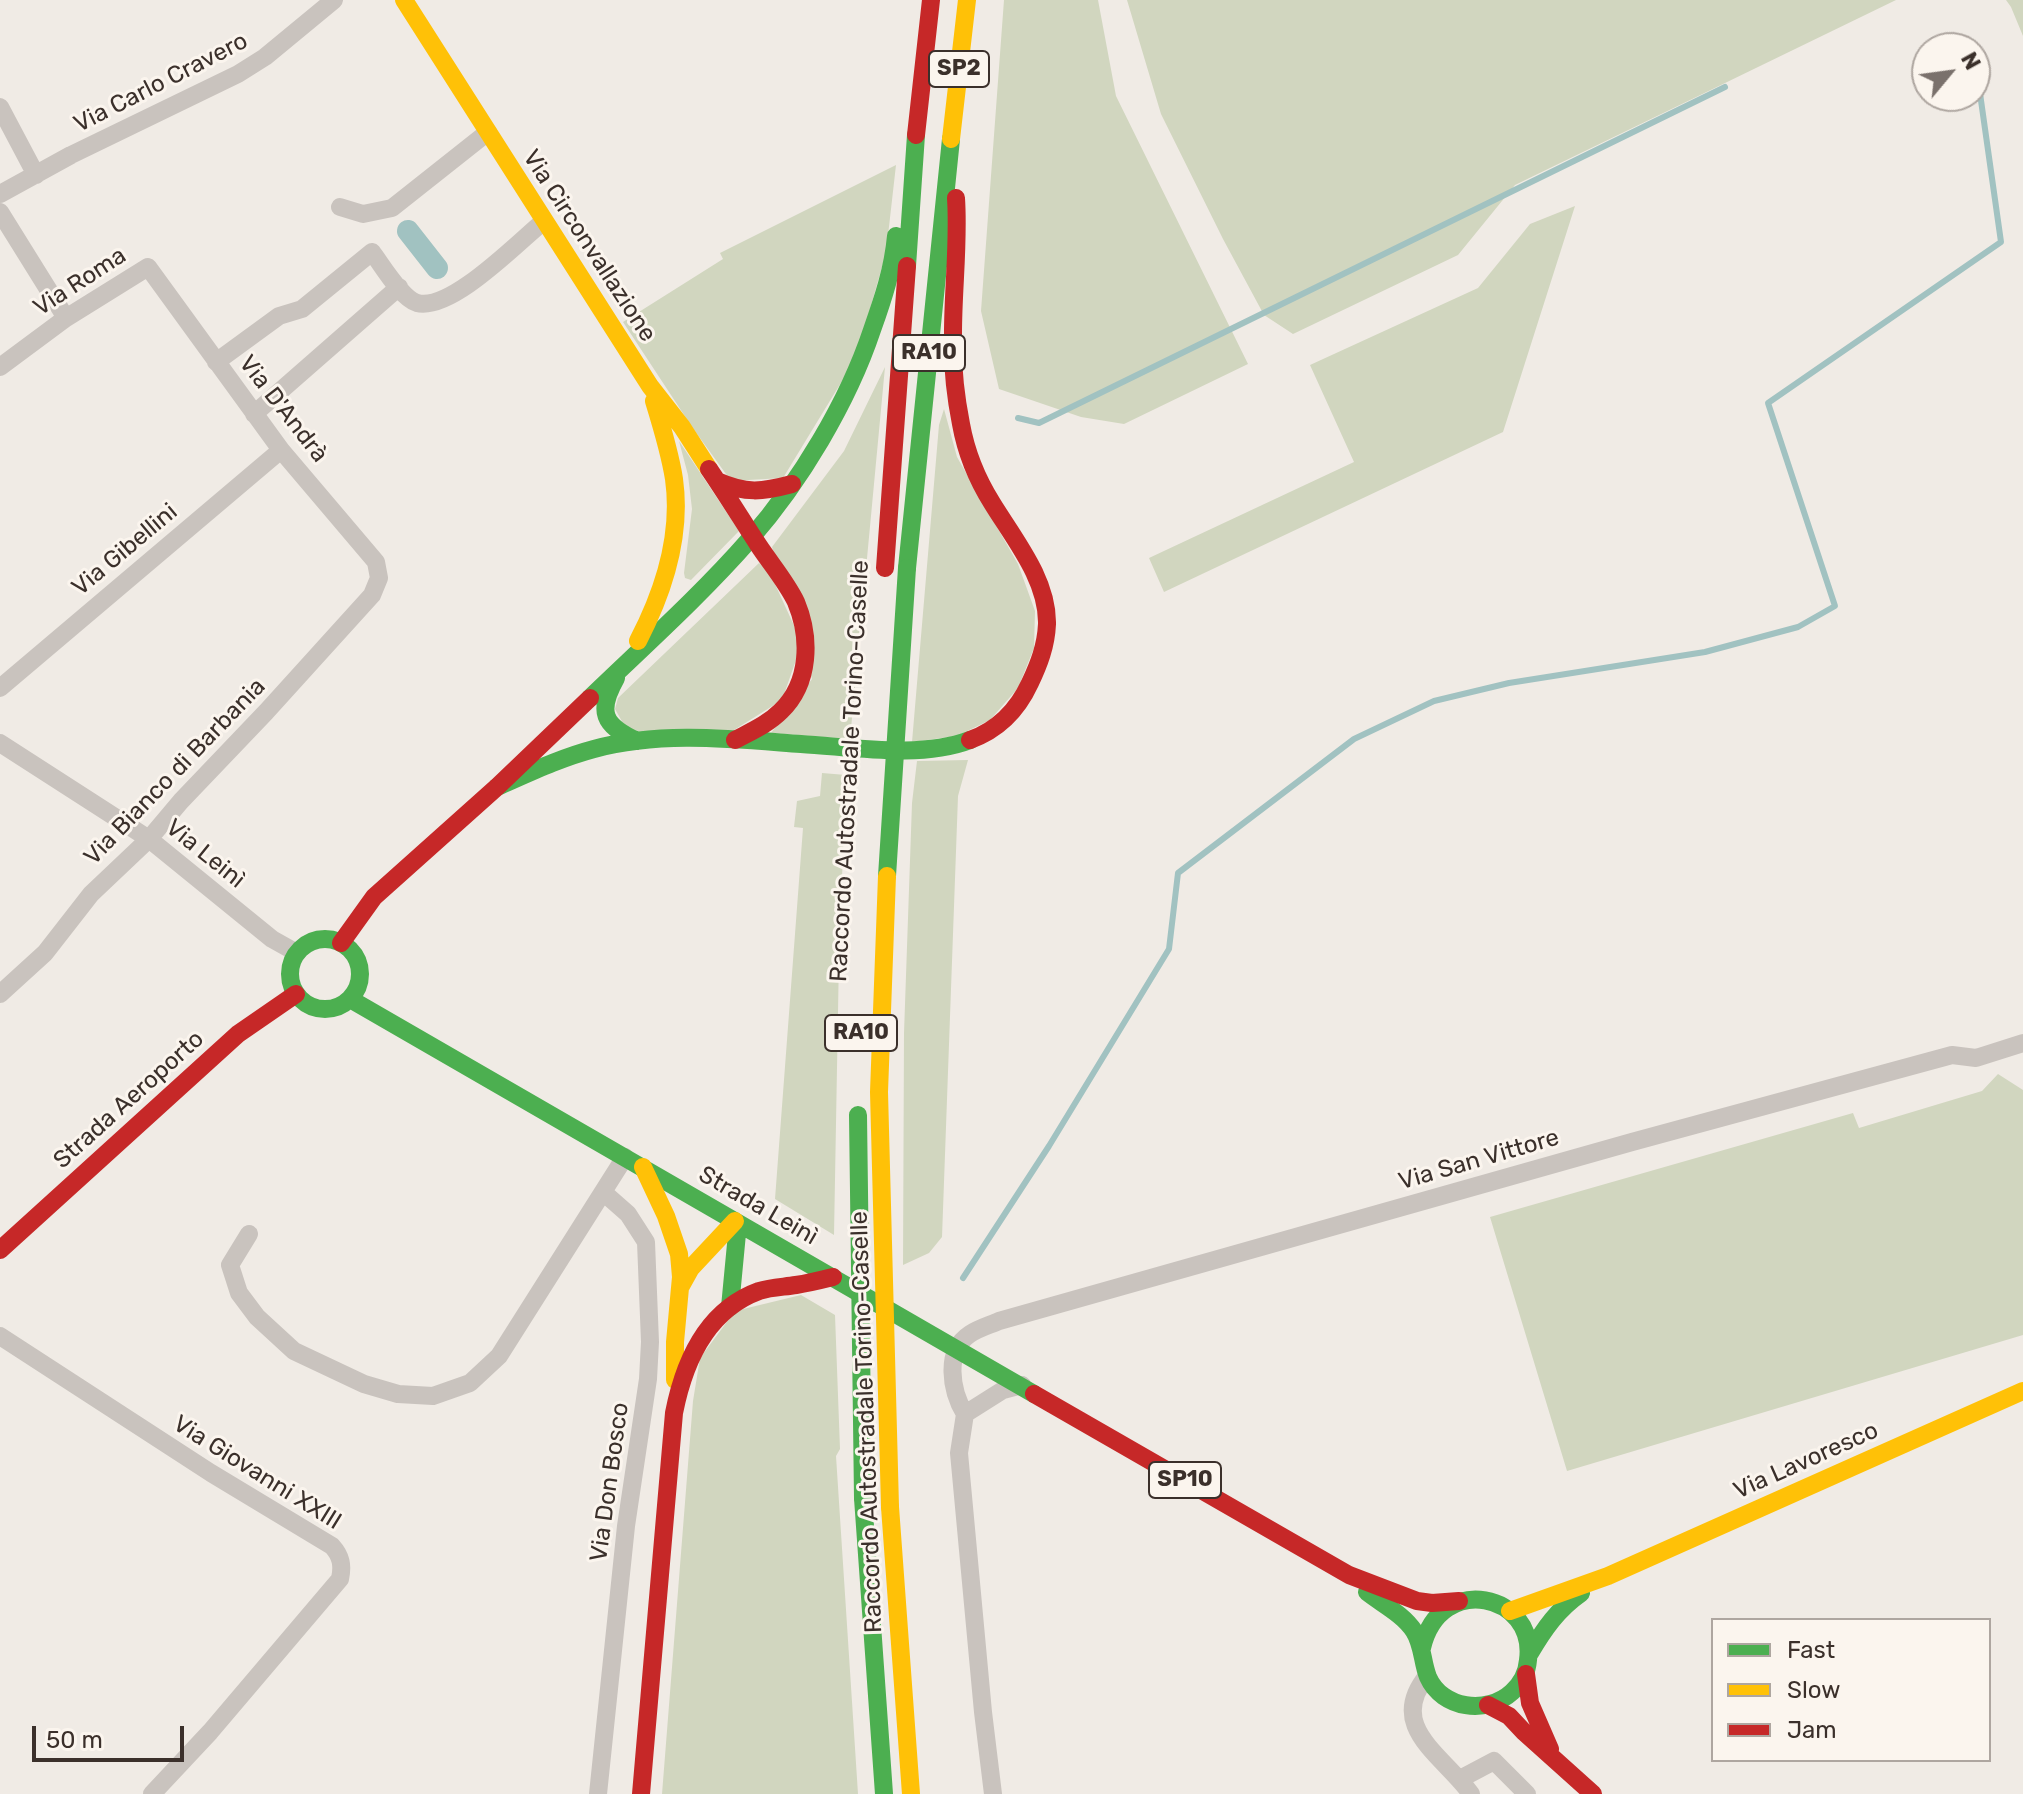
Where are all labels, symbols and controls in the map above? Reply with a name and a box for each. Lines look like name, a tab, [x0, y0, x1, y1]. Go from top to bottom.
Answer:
street label: Via Carlo Cravero	[69, 27, 253, 139]
north arrow	[1911, 32, 1991, 112]
text: N	[1955, 48, 1986, 75]
road number: SP2	[929, 51, 989, 87]
street label: Via Circonvallazione	[516, 145, 662, 347]
street label: Via Roma	[28, 241, 132, 323]
road number: RA10	[893, 335, 965, 371]
street label: Via D'Andrà	[232, 350, 334, 468]
street label: Via Gibellini	[67, 498, 183, 602]
street label: Raccordo Autostradale Torino-Caselle	[825, 559, 875, 983]
street label: Via Bianco di Barbania	[78, 673, 272, 871]
street label: Via Leinì	[160, 813, 250, 895]
road number: RA10	[825, 1015, 897, 1051]
street label: Strada Aeroporto	[48, 1025, 210, 1175]
street label: Via San Vittore	[1395, 1123, 1563, 1197]
street label: Strada Leinì	[693, 1160, 823, 1252]
street label: Raccordo Autostradale Torino-Caselle	[845, 1210, 889, 1634]
street label: Via Don Bosco	[585, 1401, 635, 1563]
street label: Via Giovanni XXIII	[168, 1410, 346, 1536]
street label: Via Lavoresco	[1729, 1416, 1883, 1506]
road number: SP10	[1149, 1462, 1221, 1498]
legend	[1711, 1618, 1991, 1762]
text: Fast	[1787, 1636, 1835, 1664]
text: Slow	[1787, 1676, 1840, 1704]
scale bar	[36, 1710, 188, 1760]
text: Jam	[1787, 1716, 1837, 1744]
text: 50 m	[46, 1726, 103, 1754]

